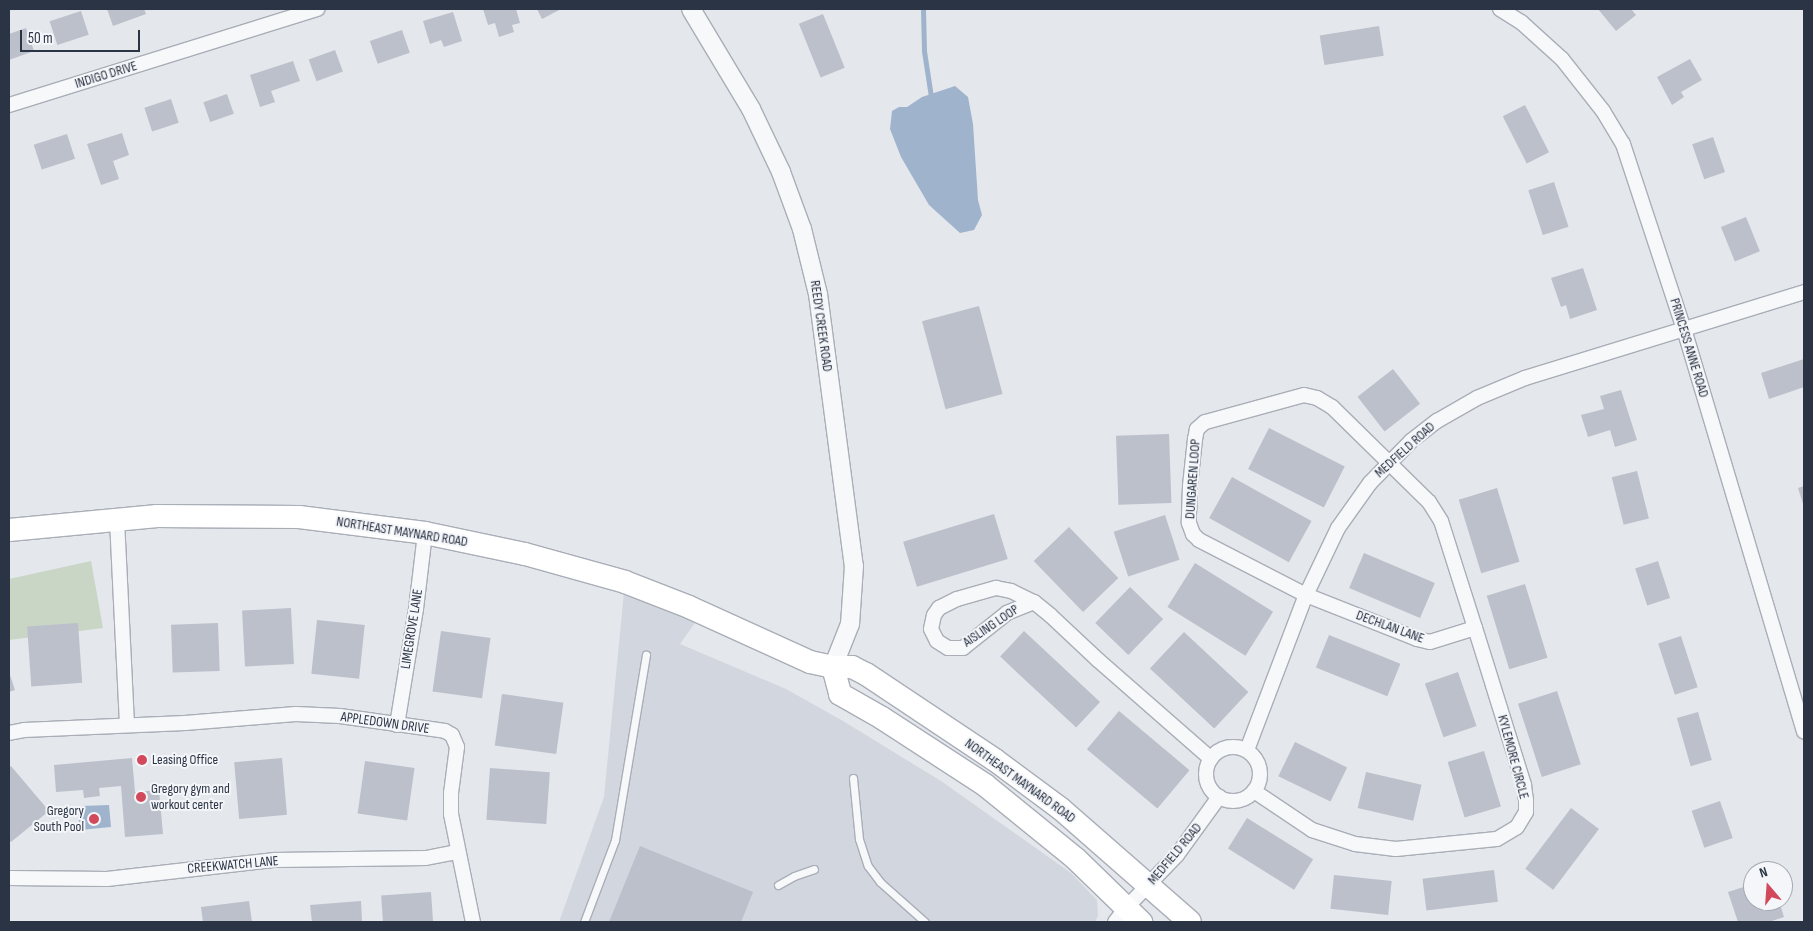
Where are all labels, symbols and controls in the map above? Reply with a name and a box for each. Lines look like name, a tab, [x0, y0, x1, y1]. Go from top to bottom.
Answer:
scale bar	[22, 20, 142, 52]
text: 50 m	[28, 29, 53, 48]
street label: INDIGO DRIVE	[73, 58, 139, 92]
street label: REEDY CREEK ROAD	[806, 279, 836, 373]
street label: PRINCESS ANNE ROAD	[1666, 296, 1712, 400]
street label: MEDFIELD ROAD	[1371, 419, 1439, 481]
street label: DUNGAREN LOOP	[1182, 438, 1204, 520]
street label: NORTHEAST MAYNARD ROAD	[335, 513, 469, 551]
street label: LIMEGROVE LANE	[397, 588, 427, 670]
street label: AISLING LOOP	[960, 601, 1022, 651]
street label: DECHLAN LANE	[1354, 607, 1426, 647]
street label: APPLEDOWN DRIVE	[340, 708, 430, 738]
street label: KYLEMORE CIRCLE	[1494, 713, 1532, 801]
street label: NORTHEAST MAYNARD ROAD	[961, 735, 1079, 827]
place label: Leasing Office	[152, 752, 218, 768]
marker: Leasing Office	[136, 754, 148, 766]
place label: Gregory gym and workout center	[151, 781, 230, 814]
marker: Gregory gym and workout center	[135, 791, 147, 803]
place label: Gregory South Pool	[34, 803, 84, 836]
marker: Gregory South Pool	[88, 813, 100, 825]
street label: MEDFIELD ROAD	[1144, 820, 1206, 888]
street label: CREEKWATCH LANE	[187, 853, 279, 877]
north arrow	[1743, 861, 1793, 911]
text: N	[1757, 863, 1770, 881]

